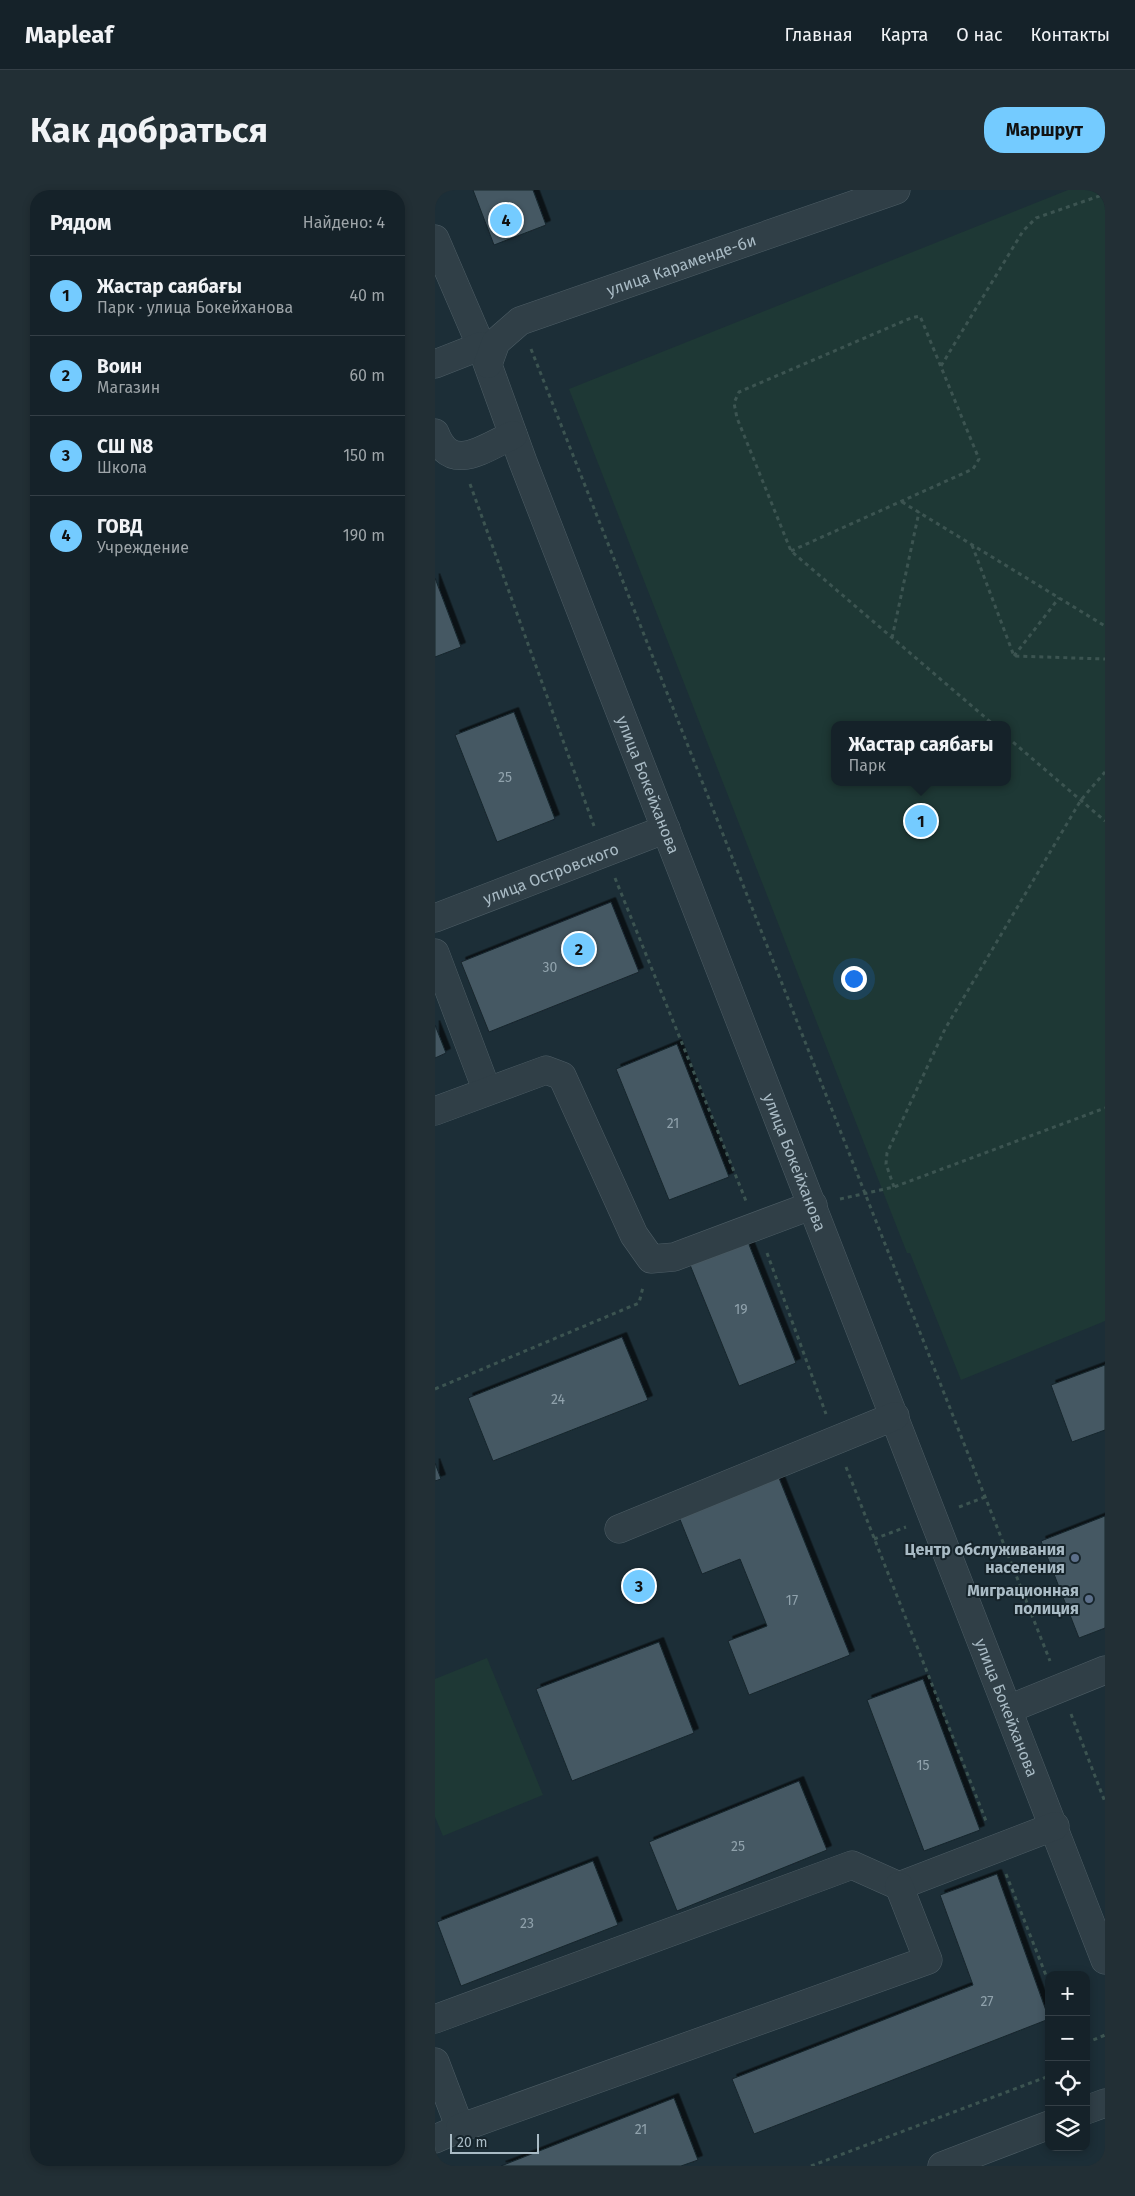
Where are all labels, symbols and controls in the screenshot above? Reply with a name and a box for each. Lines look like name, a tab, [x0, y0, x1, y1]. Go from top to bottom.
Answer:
text: Mapleaf	[25, 21, 113, 49]
text: Главная	[785, 24, 853, 46]
text: Карта	[881, 24, 928, 46]
text: О нас	[956, 24, 1003, 46]
text: Контакты	[1031, 24, 1110, 46]
button: Маршрут	[984, 107, 1105, 153]
text: Как добраться	[30, 109, 268, 151]
pin: 4	[490, 201, 522, 239]
text: Рядом	[50, 210, 111, 236]
text: Найдено: 4	[303, 213, 385, 232]
street label: улица Караменде-би	[604, 230, 758, 300]
text: Жастар саябағы	[97, 275, 242, 298]
text: 1	[62, 286, 70, 305]
text: 40 m	[350, 286, 385, 305]
text: Парк · улица Бокейханова	[97, 298, 293, 317]
text: Воин	[97, 355, 142, 378]
text: 2	[62, 366, 70, 385]
text: 60 m	[350, 366, 385, 385]
text: Магазин	[97, 378, 160, 397]
text: СШ N8	[97, 435, 153, 458]
text: 3	[62, 446, 70, 465]
text: 150 m	[343, 446, 385, 465]
text: Школа	[97, 458, 147, 477]
text: ГОВД	[97, 515, 142, 538]
text: 4	[61, 526, 71, 545]
text: 190 m	[343, 526, 385, 545]
text: Учреждение	[97, 538, 189, 557]
street label: улица Бокейханова	[613, 713, 684, 856]
popup	[831, 721, 1011, 786]
text: Жастар саябағы	[849, 733, 993, 756]
text: Парк	[849, 756, 886, 775]
house number: 25	[498, 769, 512, 786]
pin: 1	[905, 802, 937, 840]
street label: улица Островского	[480, 839, 621, 908]
pin: 2	[563, 930, 595, 968]
house number: 30	[543, 959, 558, 976]
your location	[841, 966, 867, 992]
street label: улица Бокейханова	[760, 1090, 830, 1234]
house number: 21	[667, 1115, 679, 1132]
house number: 19	[734, 1301, 748, 1318]
house number: 24	[551, 1391, 566, 1408]
place label: Центр обслуживания населения	[904, 1540, 1065, 1577]
marker: Центр обслуживания населения	[1069, 1552, 1081, 1564]
pin: 3	[623, 1567, 655, 1605]
place label: Миграционная полиция	[967, 1581, 1079, 1618]
house number: 17	[786, 1592, 798, 1609]
marker: Миграционная полиция	[1083, 1593, 1095, 1605]
street label: улица Бокейханова	[971, 1636, 1042, 1779]
house number: 15	[916, 1757, 930, 1774]
house number: 25	[731, 1838, 745, 1855]
house number: 23	[520, 1915, 534, 1932]
map controls	[1045, 1971, 1090, 2151]
button: +	[1045, 1971, 1090, 2016]
house number: 27	[980, 1993, 994, 2010]
button: −	[1045, 2016, 1090, 2061]
button: locate	[1045, 2061, 1090, 2106]
button: layers	[1045, 2106, 1090, 2151]
house number: 21	[635, 2121, 647, 2138]
scale bar	[450, 2131, 539, 2154]
text: 20 m	[457, 2134, 487, 2151]

